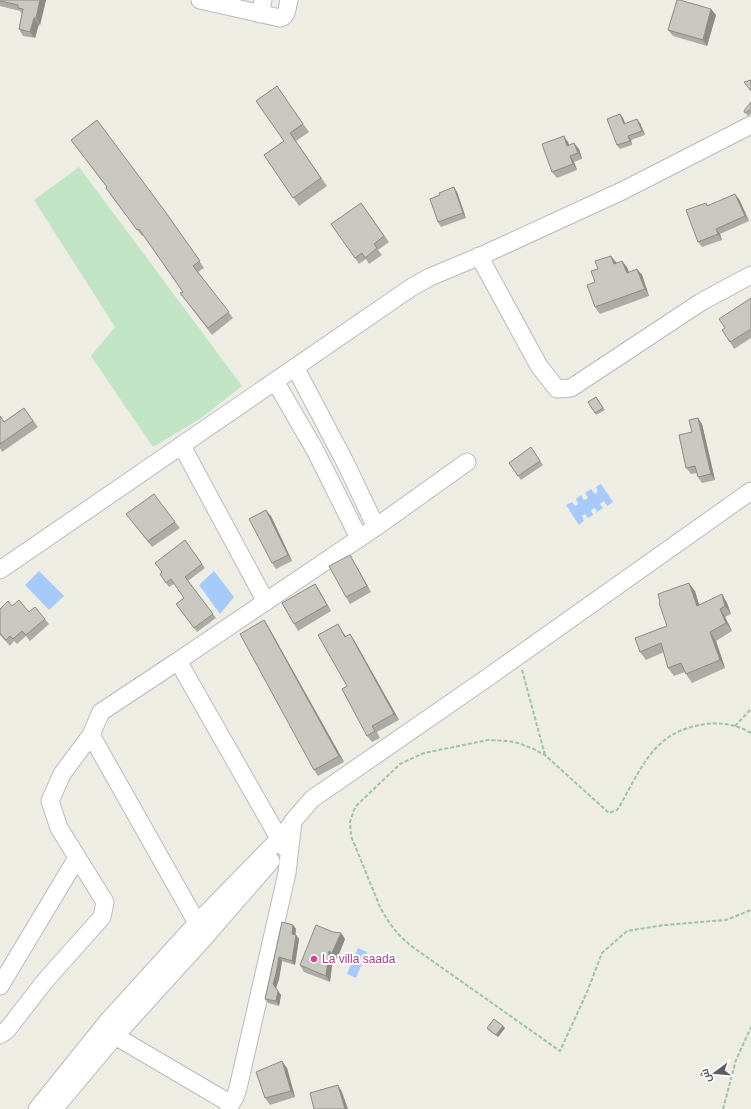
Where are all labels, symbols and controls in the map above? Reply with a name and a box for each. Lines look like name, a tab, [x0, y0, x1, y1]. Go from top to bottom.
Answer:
place label: La villa saada	[322, 952, 396, 966]
marker: La villa saada	[309, 954, 319, 964]
north arrow	[695, 1053, 735, 1093]
text: ش	[698, 1067, 714, 1084]

